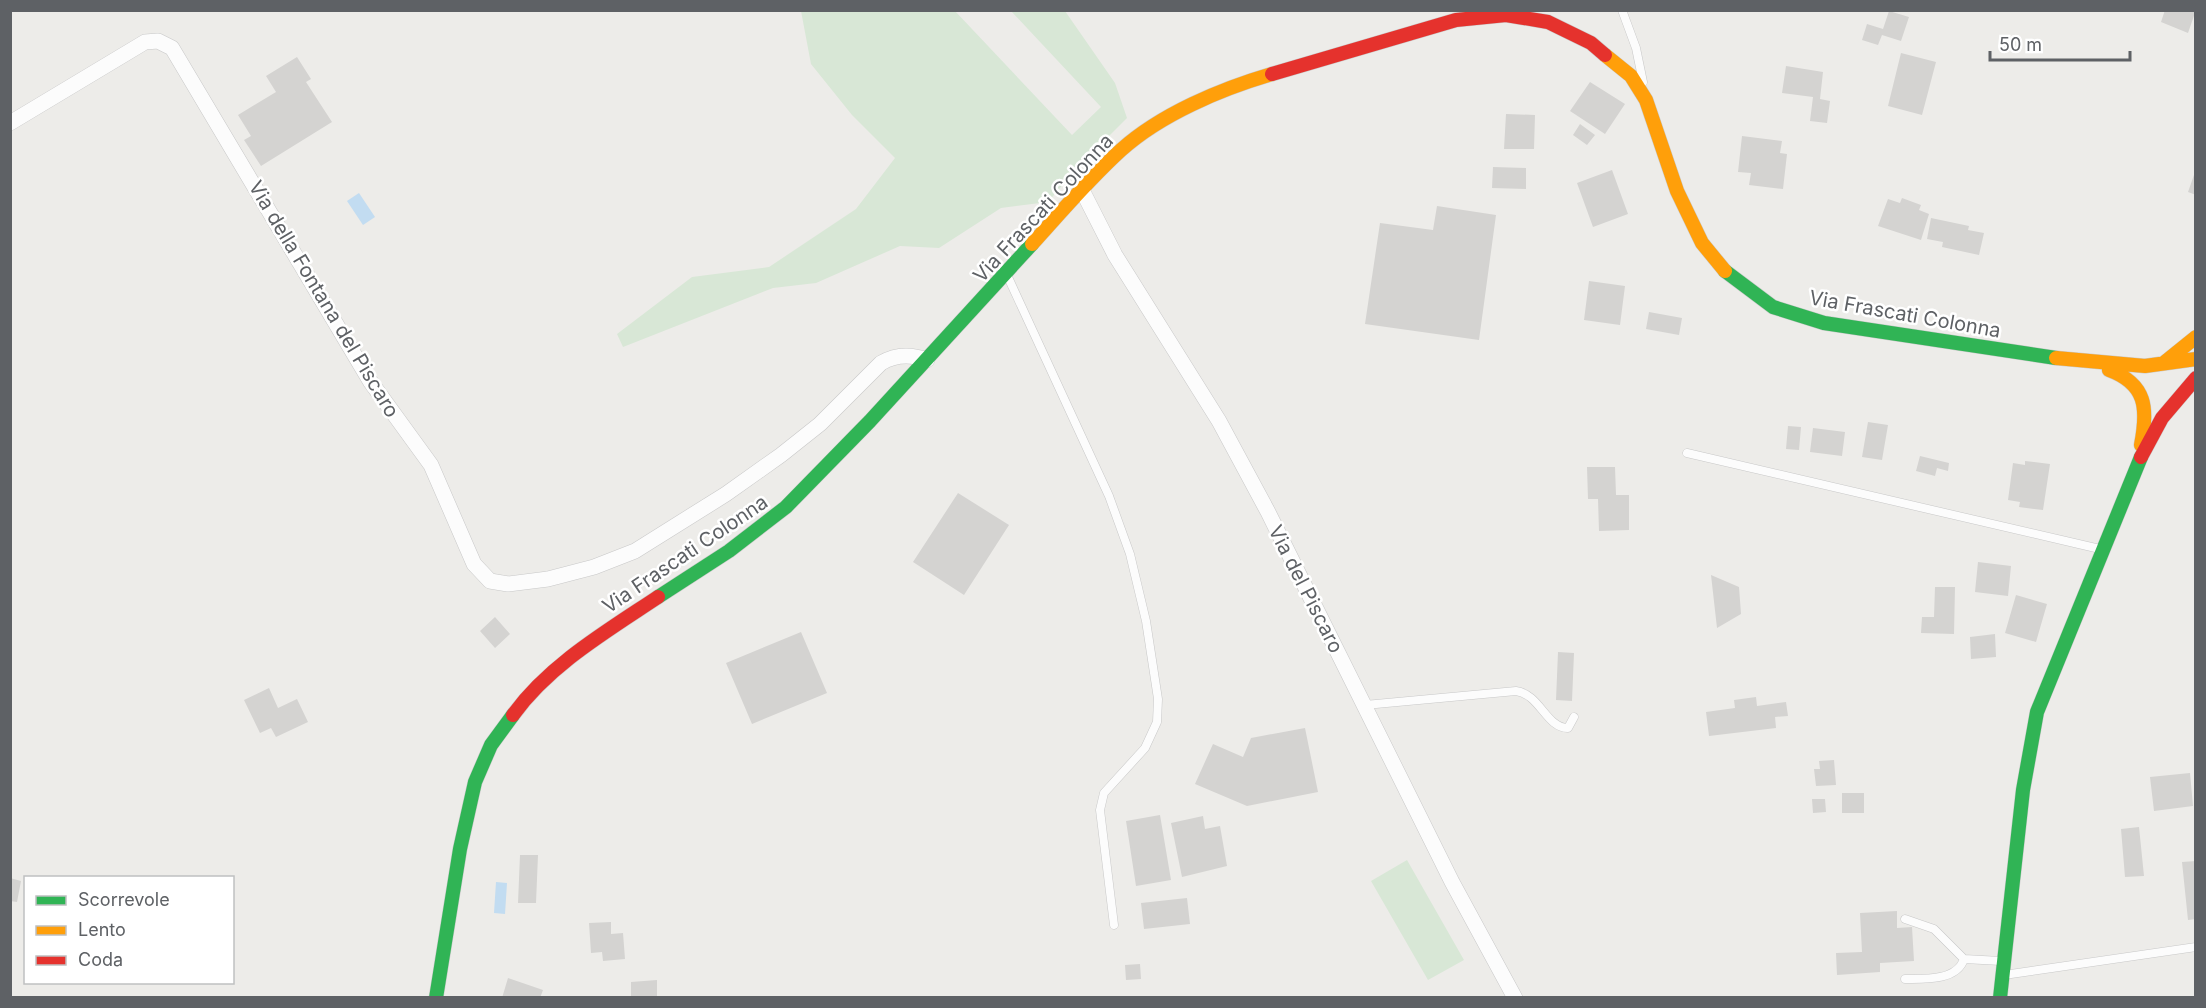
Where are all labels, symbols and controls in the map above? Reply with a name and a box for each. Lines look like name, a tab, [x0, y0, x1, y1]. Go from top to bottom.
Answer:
scale bar	[1990, 24, 2130, 62]
text: 50 m	[1999, 34, 2042, 55]
street label: Via Frascati Colonna	[968, 129, 1118, 287]
street label: Via della Fontana del Piscaro	[244, 176, 404, 422]
street label: Via Frascati Colonna	[1807, 285, 2003, 343]
street label: Via Frascati Colonna	[598, 490, 772, 618]
street label: Via del Piscaro	[1264, 521, 1348, 657]
legend	[24, 876, 234, 984]
text: Scorrevole	[78, 889, 170, 910]
text: Lento	[78, 919, 126, 940]
text: Coda	[78, 949, 123, 970]

